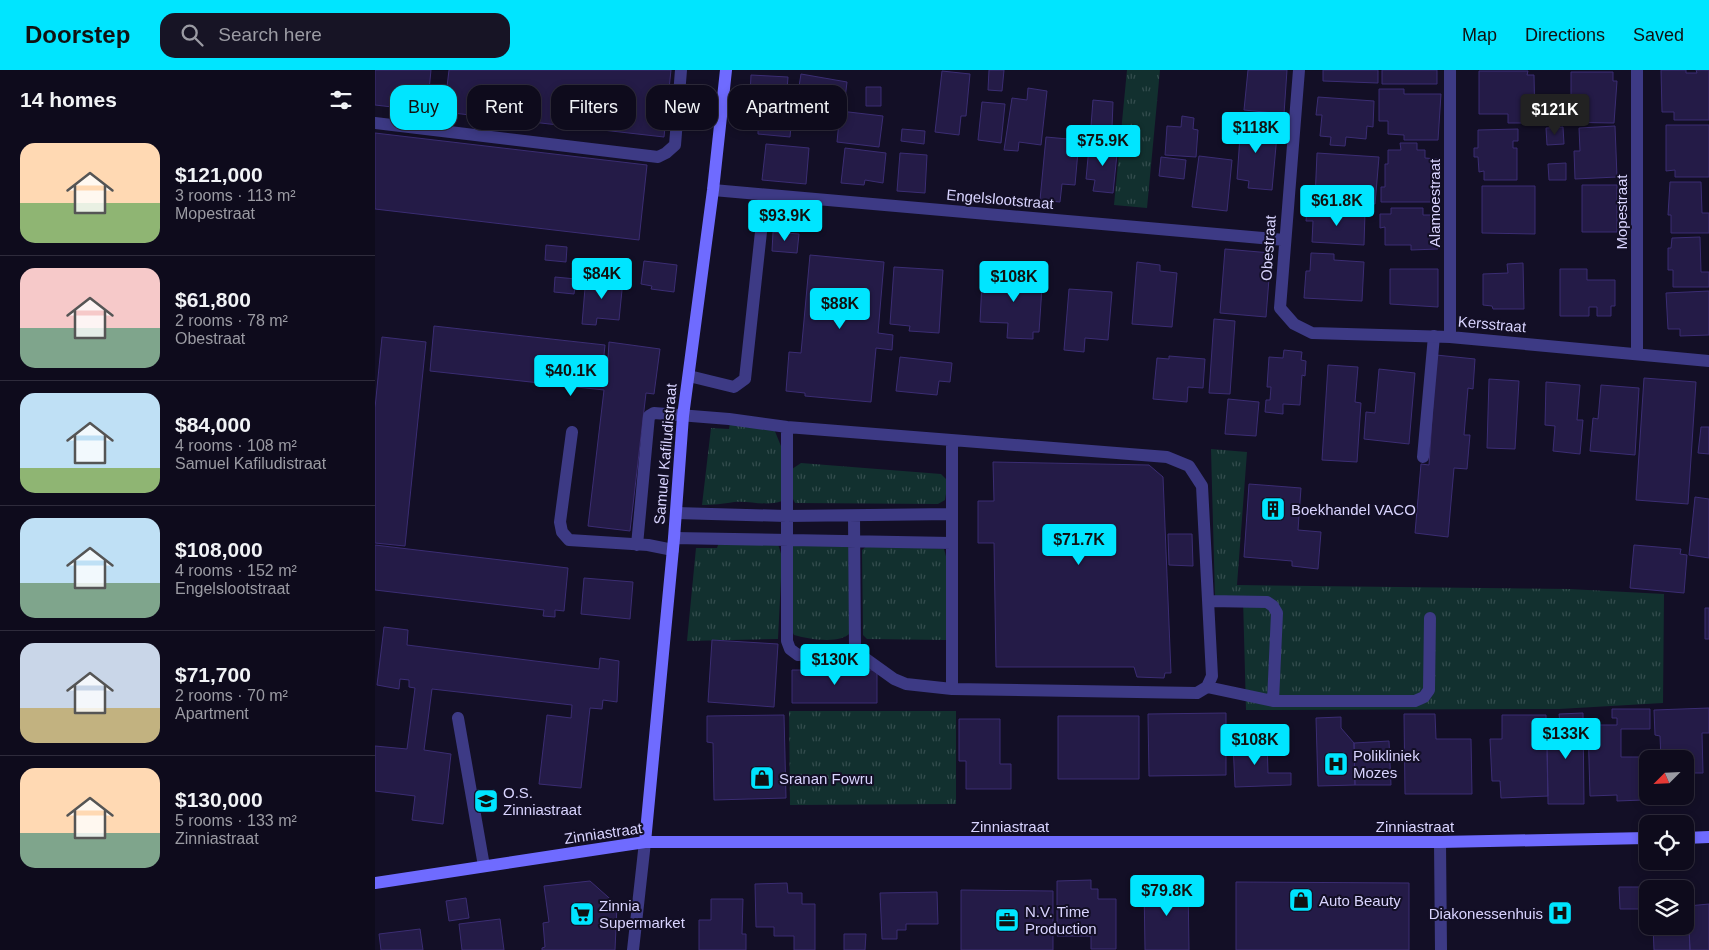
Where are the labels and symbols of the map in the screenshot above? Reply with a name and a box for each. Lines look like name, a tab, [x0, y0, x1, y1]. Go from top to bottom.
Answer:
pin: $121K	[1520, 93, 1590, 136]
pin: $118K	[1221, 112, 1291, 154]
pin: $75.9K	[1062, 124, 1144, 167]
street label: Alamoestraat	[1426, 158, 1443, 247]
street label: Mopestraat	[1613, 174, 1630, 250]
pin: $61.8K	[1296, 184, 1378, 227]
street label: Engelslootstraat	[946, 186, 1055, 212]
pin: $93.9K	[744, 200, 826, 242]
street label: Obestraat	[1257, 214, 1279, 281]
pin: $84K	[572, 258, 632, 300]
pin: $108K	[979, 260, 1049, 303]
pin: $88K	[810, 288, 870, 330]
street label: Kersstraat	[1457, 313, 1528, 336]
pin: $40.1K	[530, 354, 612, 397]
street label: Samuel Kafiludistraat	[650, 382, 680, 525]
building icon: Boekhandel VACO	[1260, 496, 1286, 522]
place label: Boekhandel VACO	[1291, 501, 1416, 518]
pin: $71.7K	[1038, 524, 1120, 566]
pin: $130K	[800, 644, 870, 686]
pin: $133K	[1531, 718, 1601, 760]
pin: $108K	[1220, 724, 1290, 766]
place label: Polikliniek Mozes	[1353, 747, 1420, 781]
north arrow	[1639, 750, 1694, 805]
hospital icon: Polikliniek Mozes	[1323, 751, 1349, 777]
shop icon: Sranan Fowru	[749, 765, 775, 791]
place label: Sranan Fowru	[779, 770, 873, 787]
place label: O.S. Zinniastraat	[503, 784, 582, 818]
school or university icon: O.S. Zinniastraat	[473, 788, 499, 814]
street label: Zinniastraat	[971, 818, 1050, 835]
street label: Zinniastraat	[1376, 818, 1455, 835]
street label: Zinniastraat	[563, 819, 644, 847]
pin: $79.8K	[1126, 874, 1208, 917]
shop icon: Auto Beauty	[1288, 887, 1314, 913]
place label: Auto Beauty	[1319, 892, 1401, 909]
place label: Zinnia Supermarket	[599, 897, 686, 931]
hospital icon: Diakonessenhuis	[1547, 900, 1573, 926]
supermarket icon: Zinnia Supermarket	[569, 901, 595, 927]
place label: N.V. Time Production	[1025, 903, 1097, 937]
place label: Diakonessenhuis	[1429, 905, 1543, 922]
office icon: N.V. Time Production	[994, 907, 1020, 933]

